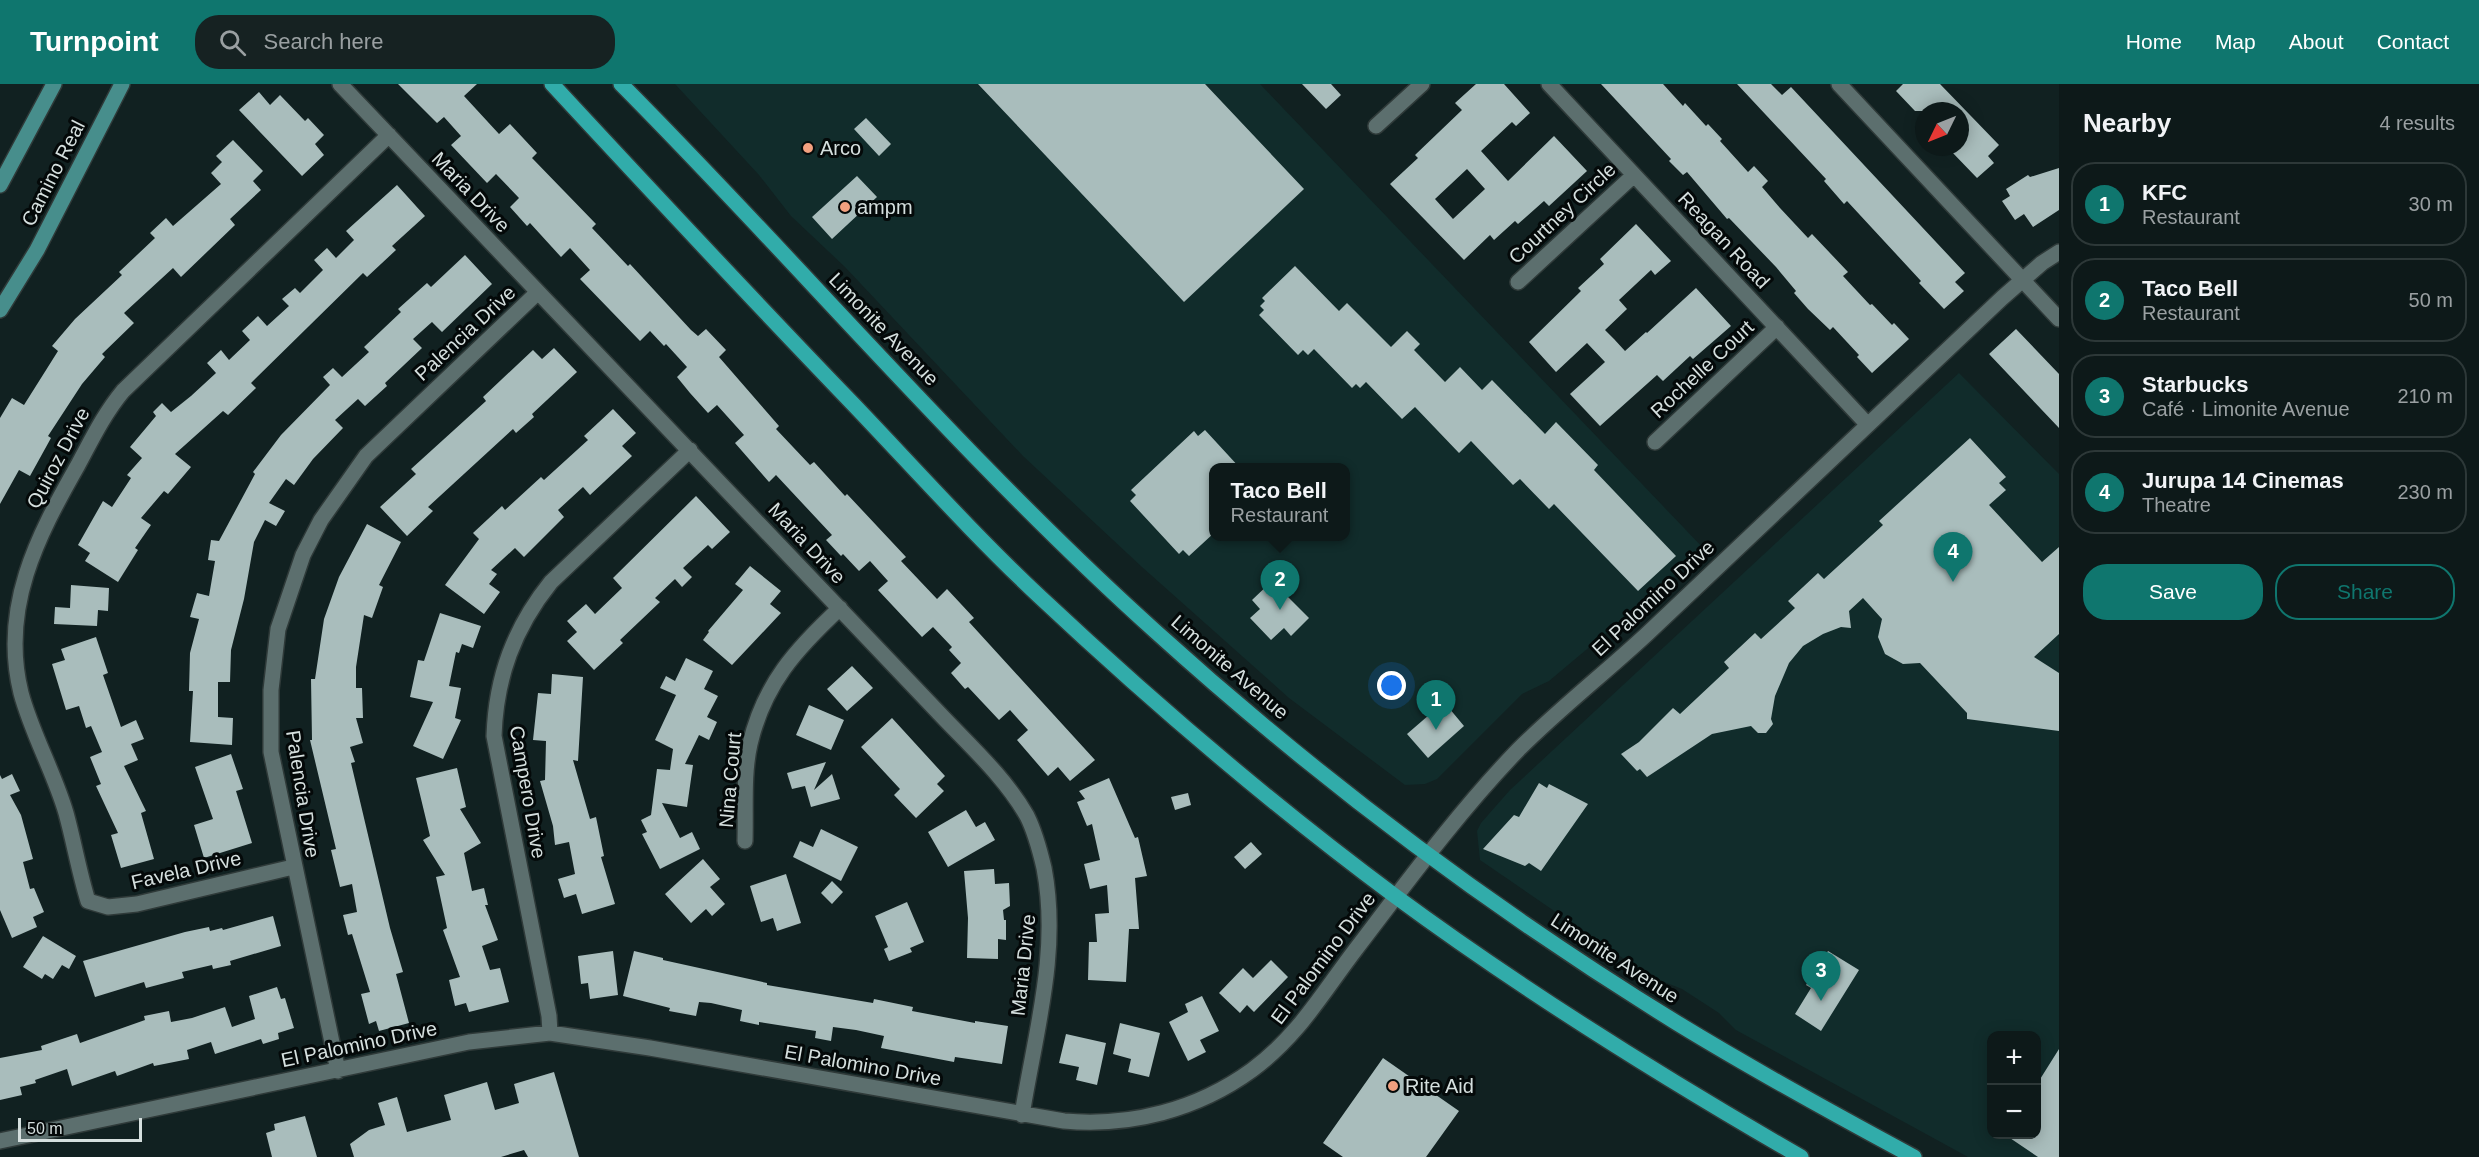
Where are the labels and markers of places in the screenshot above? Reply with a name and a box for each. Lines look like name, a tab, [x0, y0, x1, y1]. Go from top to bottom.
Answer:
place label: Arco	[820, 137, 861, 159]
marker: Arco	[801, 141, 815, 155]
place label: ampm	[857, 196, 913, 218]
marker: ampm	[838, 200, 852, 214]
pin: 4	[1934, 532, 1972, 582]
pin: 2	[1260, 560, 1300, 610]
pin: 1	[1416, 680, 1456, 730]
pin: 3	[1802, 952, 1840, 1001]
place label: Rite Aid	[1405, 1075, 1474, 1097]
marker: Rite Aid	[1386, 1079, 1400, 1093]

